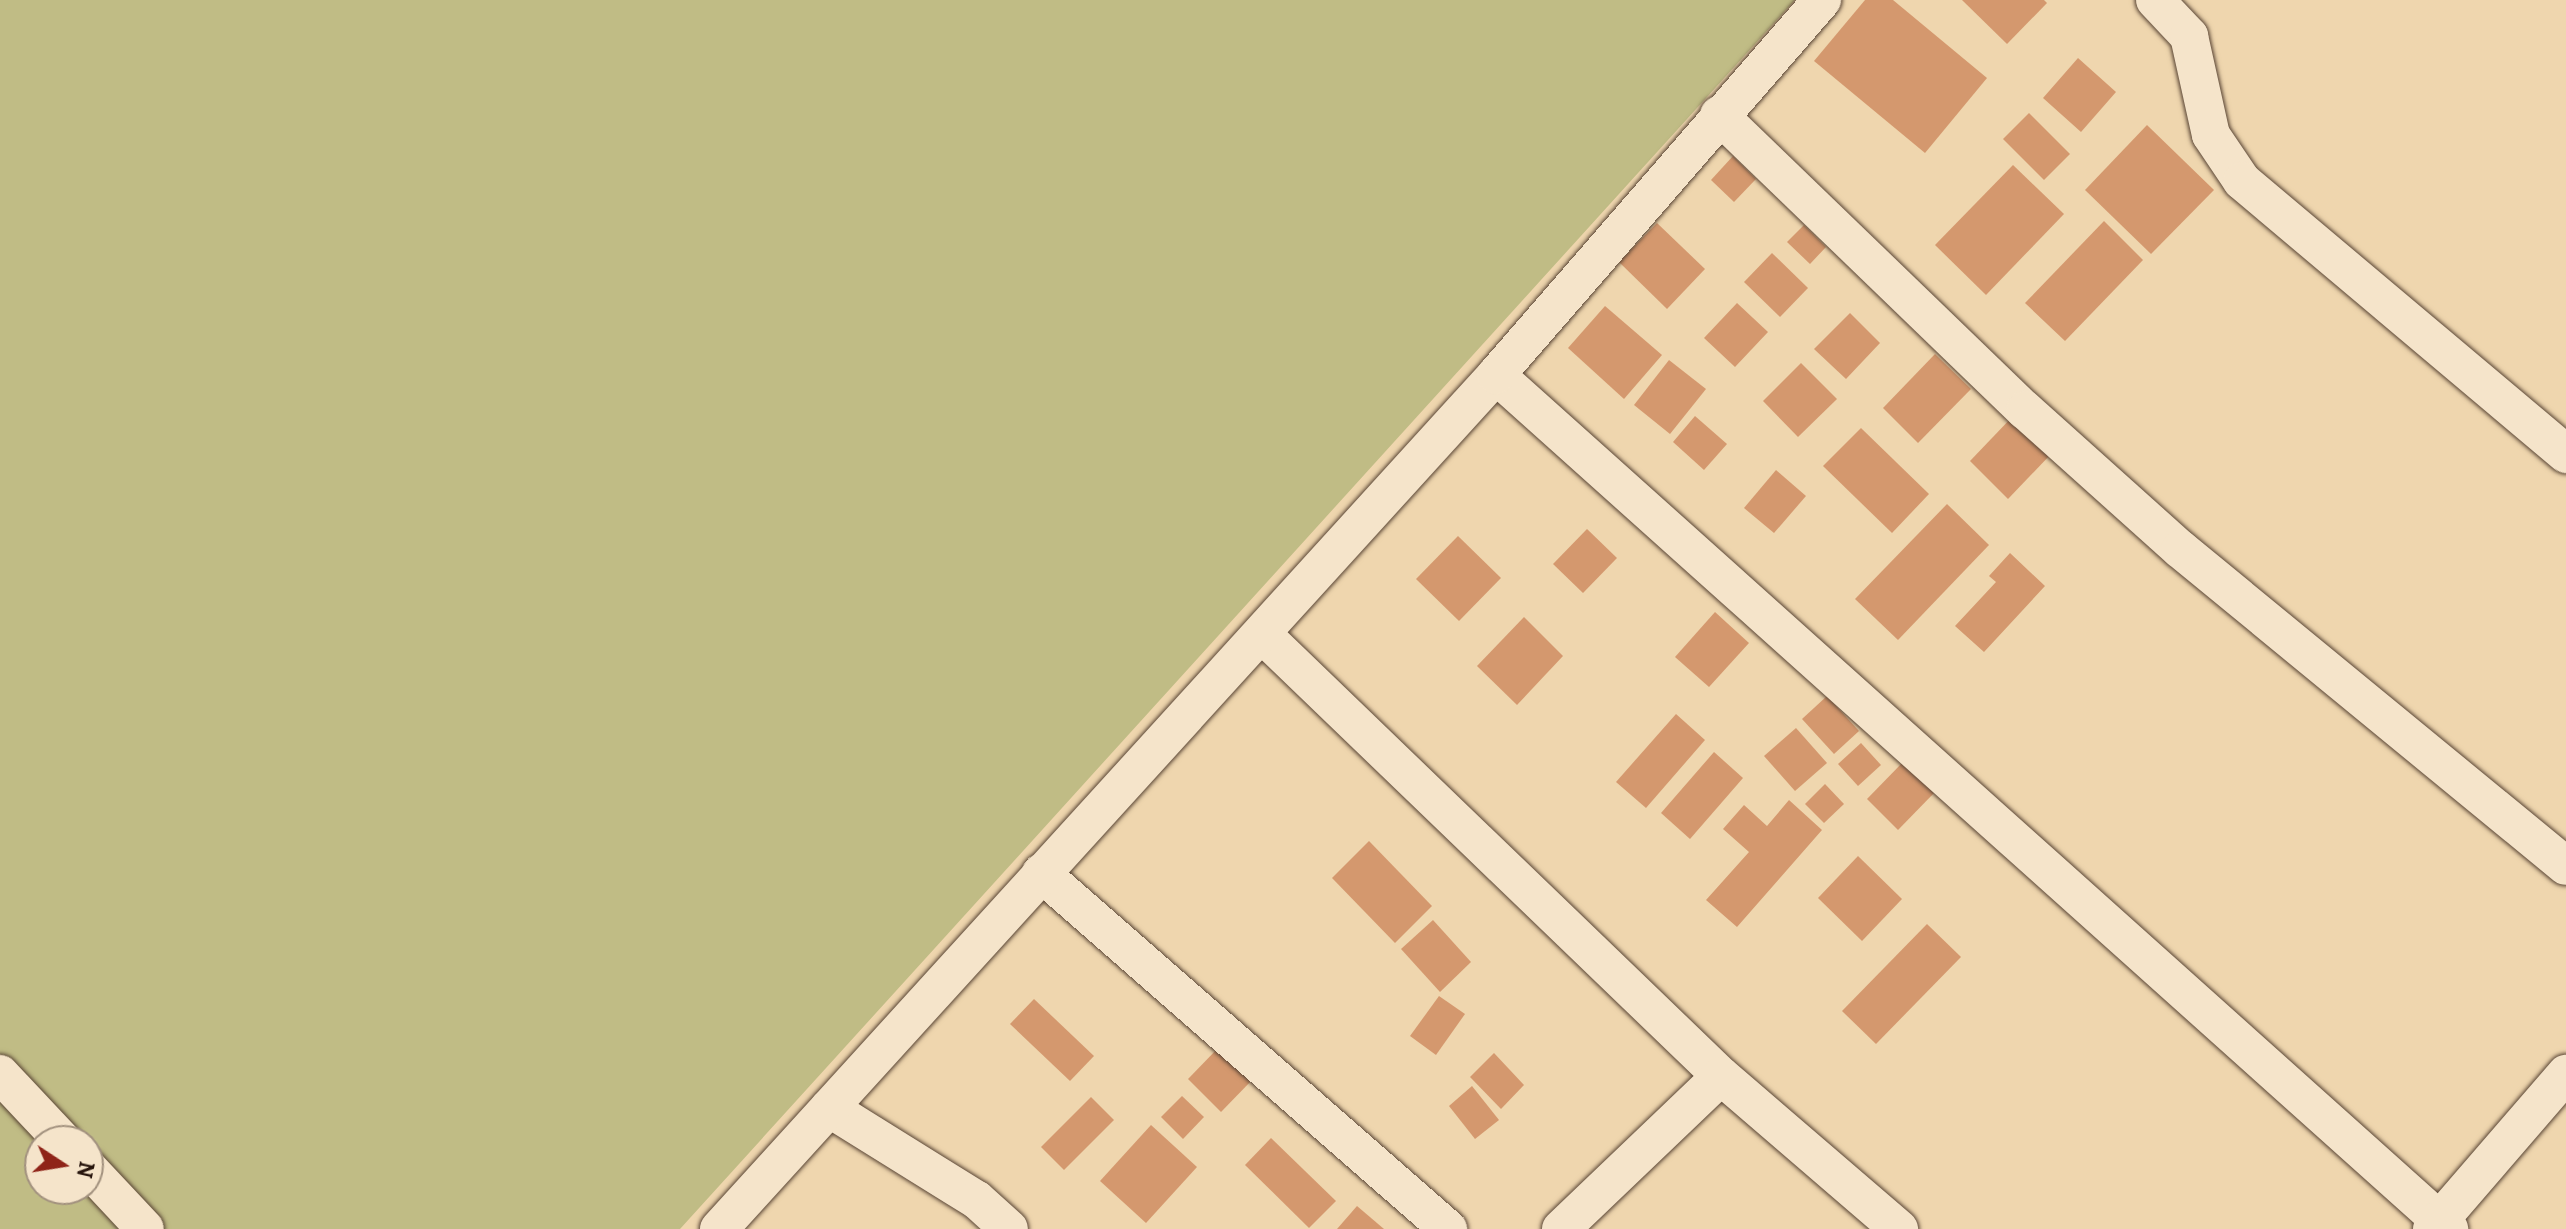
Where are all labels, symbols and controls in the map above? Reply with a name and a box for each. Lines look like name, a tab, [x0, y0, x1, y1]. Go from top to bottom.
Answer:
north arrow	[24, 1125, 104, 1205]
text: N	[69, 1159, 102, 1181]

